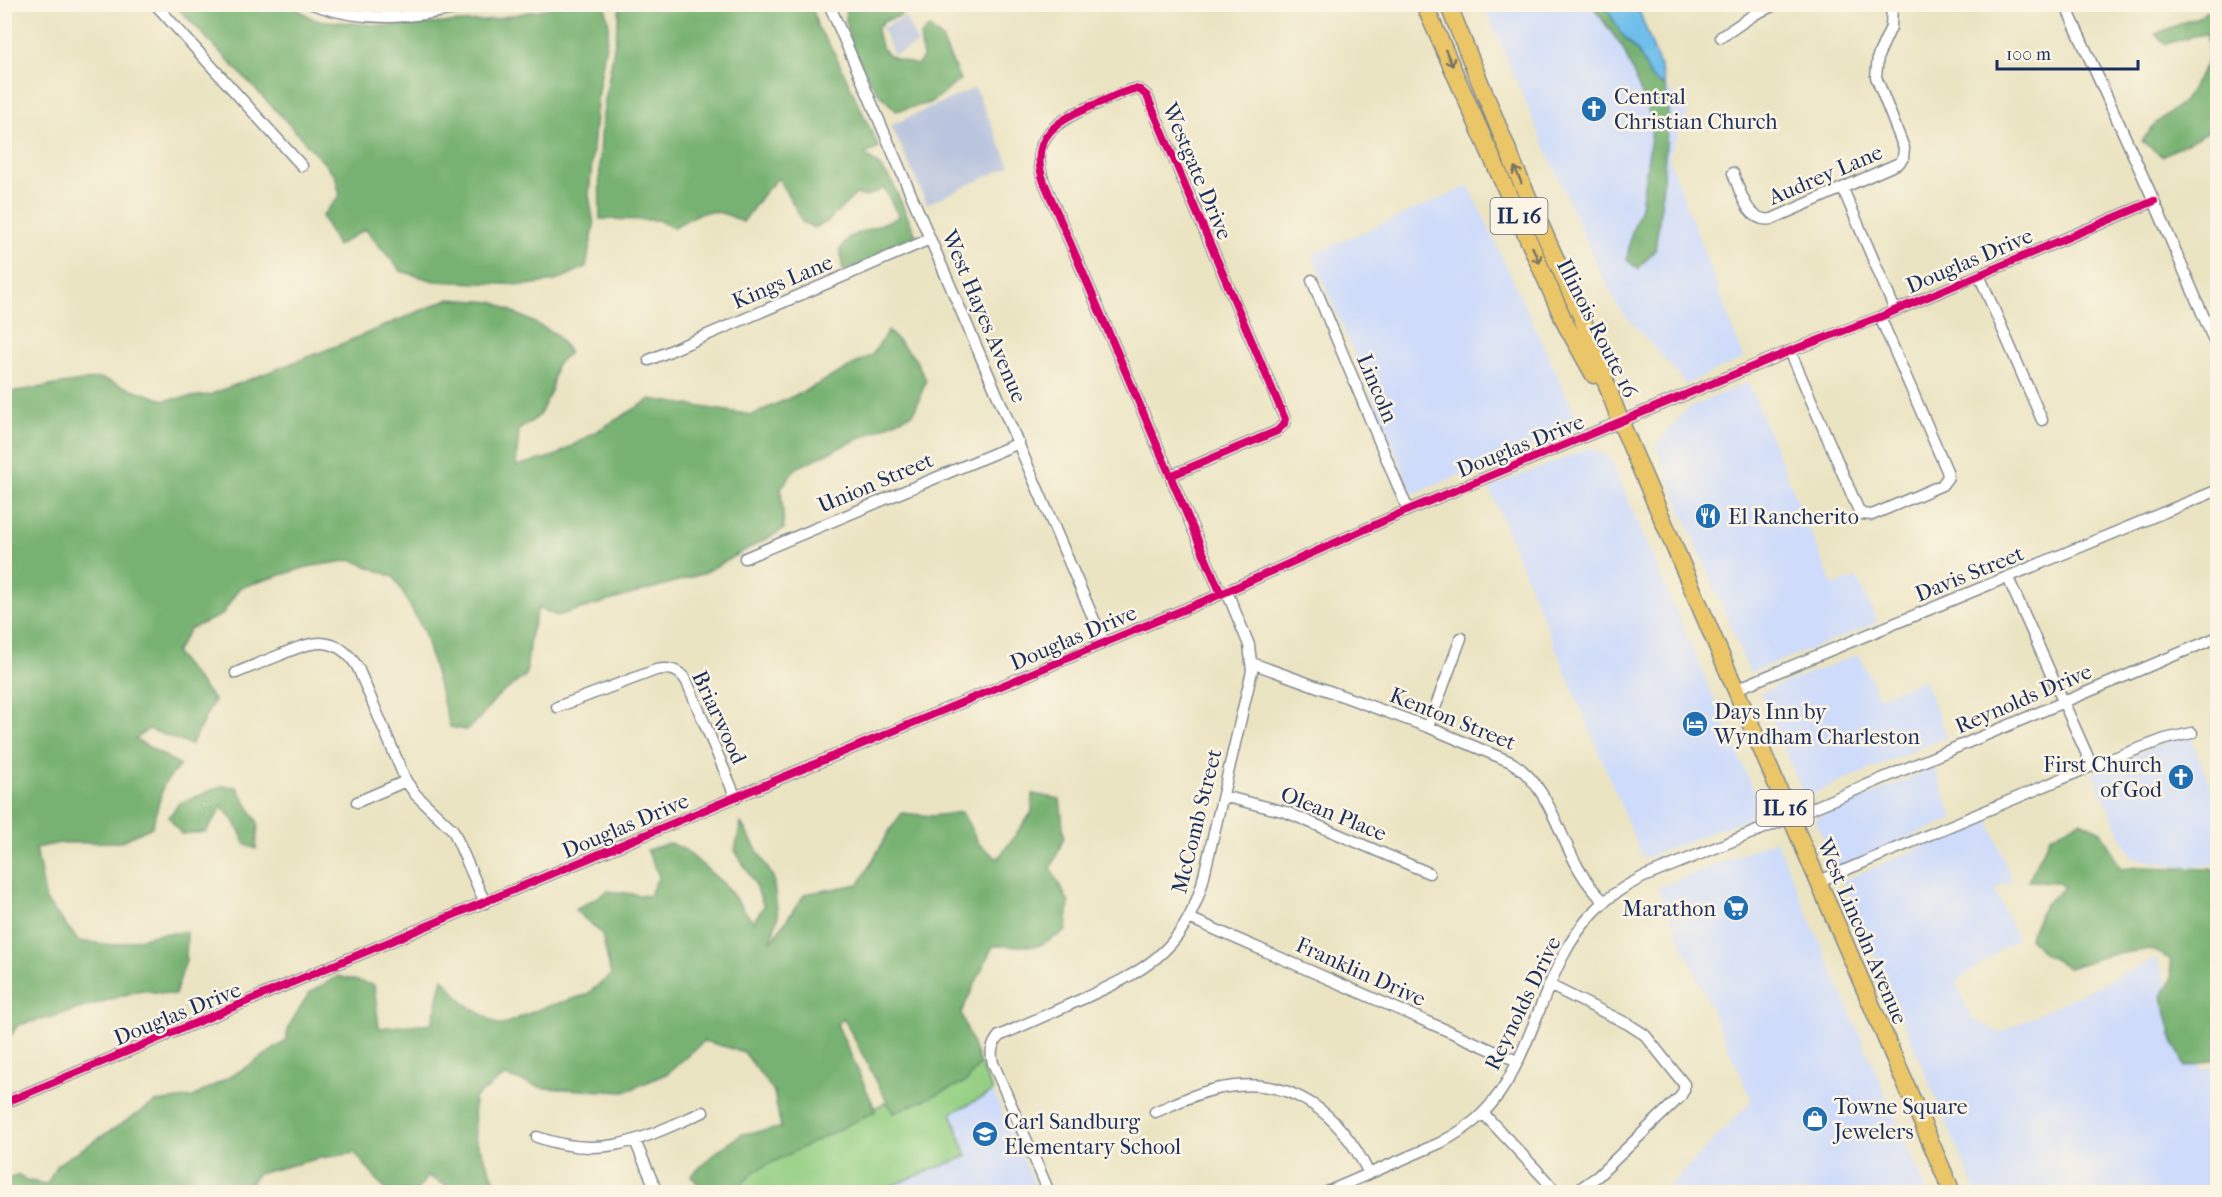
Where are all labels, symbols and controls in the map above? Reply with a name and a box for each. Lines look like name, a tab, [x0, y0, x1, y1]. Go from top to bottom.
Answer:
scale bar	[1997, 33, 2138, 71]
text: 100 m	[2006, 44, 2051, 65]
one-way arrow	[1443, 48, 1455, 66]
place label: Central Christian Church	[1614, 84, 1778, 135]
church icon: Central Christian Church	[1579, 94, 1609, 124]
street label: Westgate Drive	[1156, 98, 1238, 244]
street label: Audrey Lane	[1763, 139, 1887, 211]
one-way arrow	[1512, 166, 1523, 185]
road number: IL 16	[1490, 198, 1547, 234]
street label: Douglas Drive	[1902, 223, 2037, 299]
street label: West Hayes Avenue	[936, 225, 1032, 407]
one-way arrow	[1531, 245, 1542, 264]
street label: Kings Lane	[728, 249, 837, 315]
street label: Illinois Route 16	[1551, 255, 1643, 402]
street label: Lincoln	[1351, 350, 1403, 427]
street label: Douglas Drive	[1453, 409, 1588, 483]
street label: Union Street	[814, 447, 937, 519]
restaurant icon: El Rancherito	[1693, 501, 1723, 531]
place label: El Rancherito	[1728, 504, 1859, 530]
street label: Davis Street	[1911, 540, 2028, 608]
street label: Douglas Drive	[1006, 600, 1141, 676]
street label: Reynolds Drive	[1951, 658, 2096, 739]
street label: Briarwood	[686, 667, 752, 769]
street label: Kenton Street	[1386, 682, 1520, 756]
place label: Days Inn by Wyndham Charleston	[1713, 699, 1920, 750]
hotel icon: Days Inn by Wyndham Charleston	[1680, 709, 1710, 739]
street label: McComb Street	[1166, 746, 1228, 896]
place label: First Church of God	[2043, 752, 2163, 803]
church icon: First Church of God	[2166, 762, 2196, 792]
street label: Olean Place	[1277, 781, 1391, 847]
street label: Douglas Drive	[558, 788, 693, 864]
road number: IL 16	[1756, 790, 1814, 826]
street label: West Lincoln Avenue	[1811, 834, 1913, 1028]
supermarket icon: Marathon	[1721, 893, 1751, 923]
place label: Marathon	[1622, 896, 1716, 922]
street label: Franklin Drive	[1292, 932, 1430, 1012]
street label: Reynolds Drive	[1479, 932, 1567, 1075]
street label: Douglas Drive	[110, 977, 245, 1051]
place label: Towne Square Jewelers	[1832, 1094, 1968, 1145]
shop icon: Towne Square Jewelers	[1800, 1104, 1830, 1134]
place label: Carl Sandburg Elementary School	[1004, 1109, 1181, 1160]
school or university icon: Carl Sandburg Elementary School	[970, 1119, 1000, 1149]

